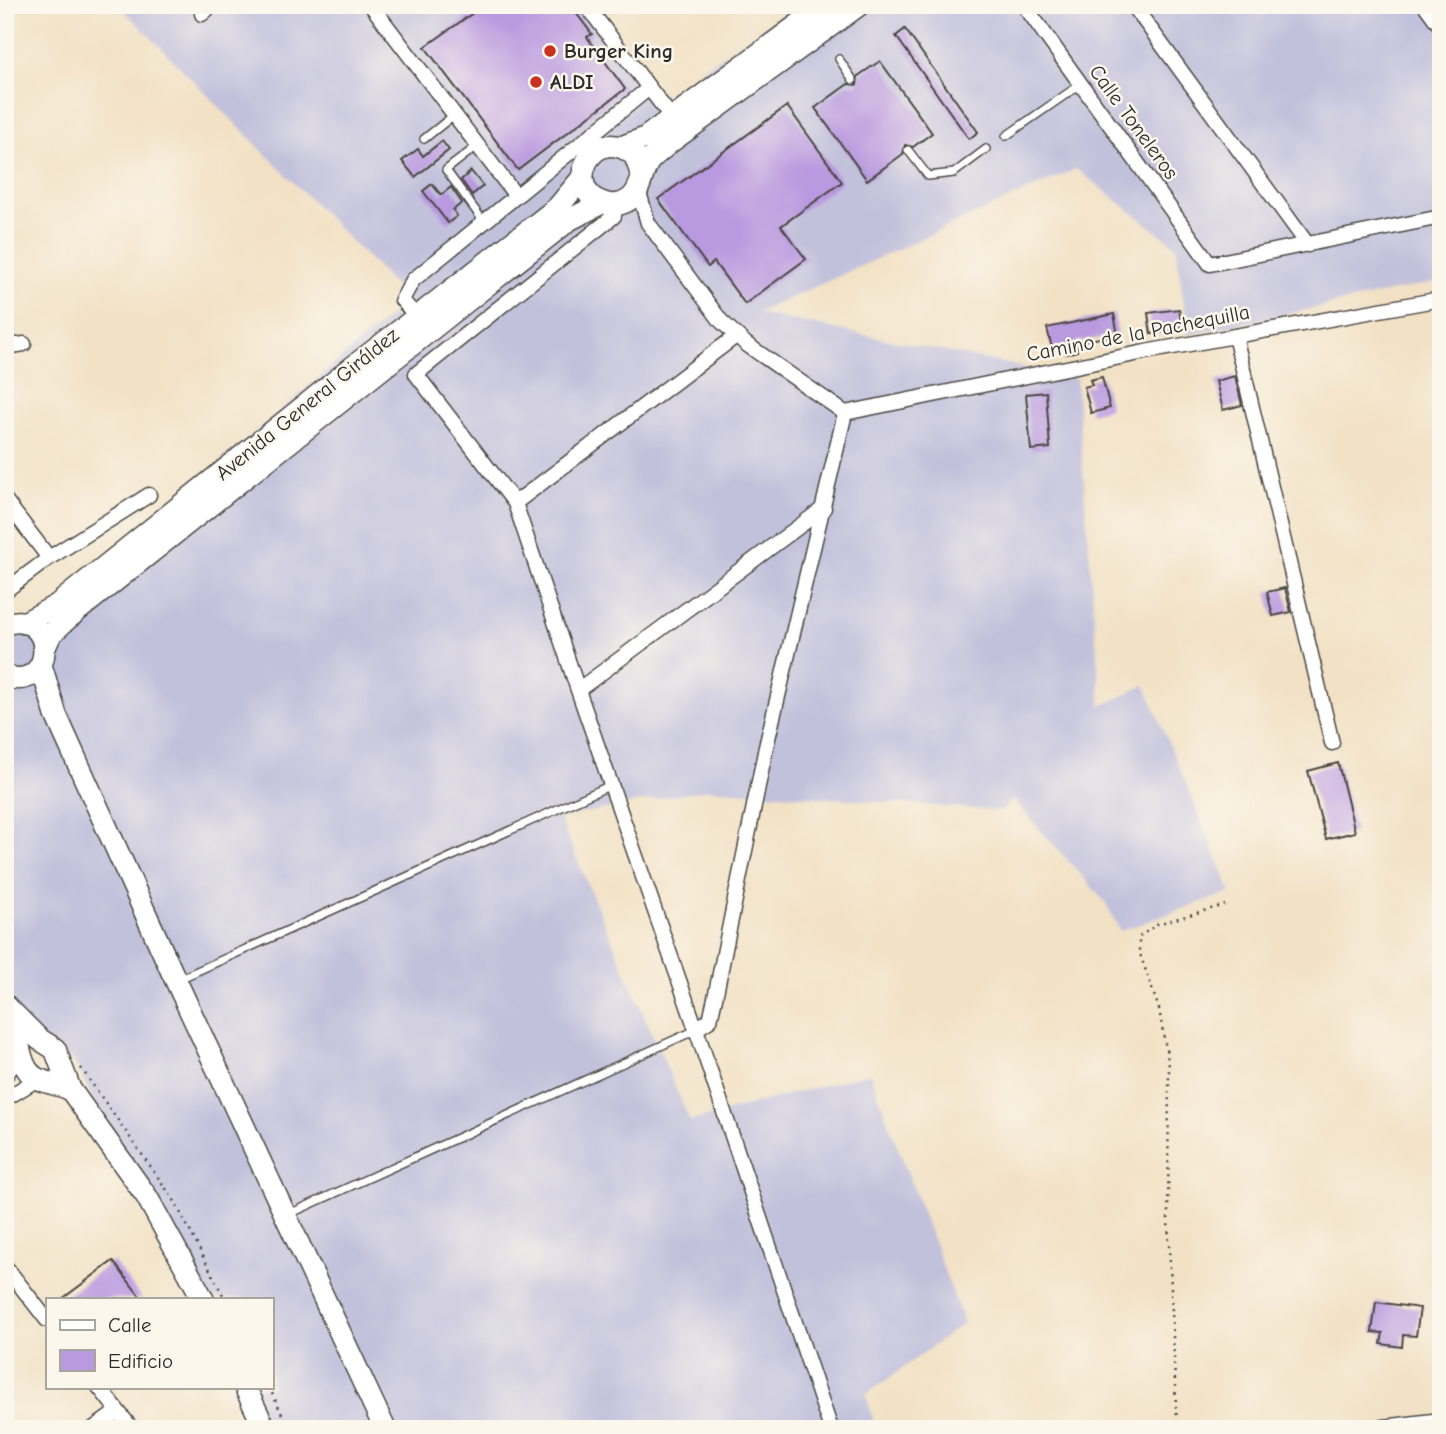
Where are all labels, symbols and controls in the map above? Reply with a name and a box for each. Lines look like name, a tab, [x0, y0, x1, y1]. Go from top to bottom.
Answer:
place label: Burger King	[564, 39, 673, 63]
marker: Burger King	[542, 43, 558, 59]
street label: Calle Toneleros	[1084, 60, 1184, 184]
place label: ALDI	[550, 70, 593, 94]
marker: ALDI	[528, 74, 544, 90]
street label: Camino de la Pachequilla	[1024, 300, 1252, 366]
street label: Avenida General Giráldez	[211, 323, 403, 485]
legend	[46, 1298, 273, 1388]
text: Calle	[108, 1313, 151, 1337]
text: Edificio	[108, 1349, 173, 1373]

